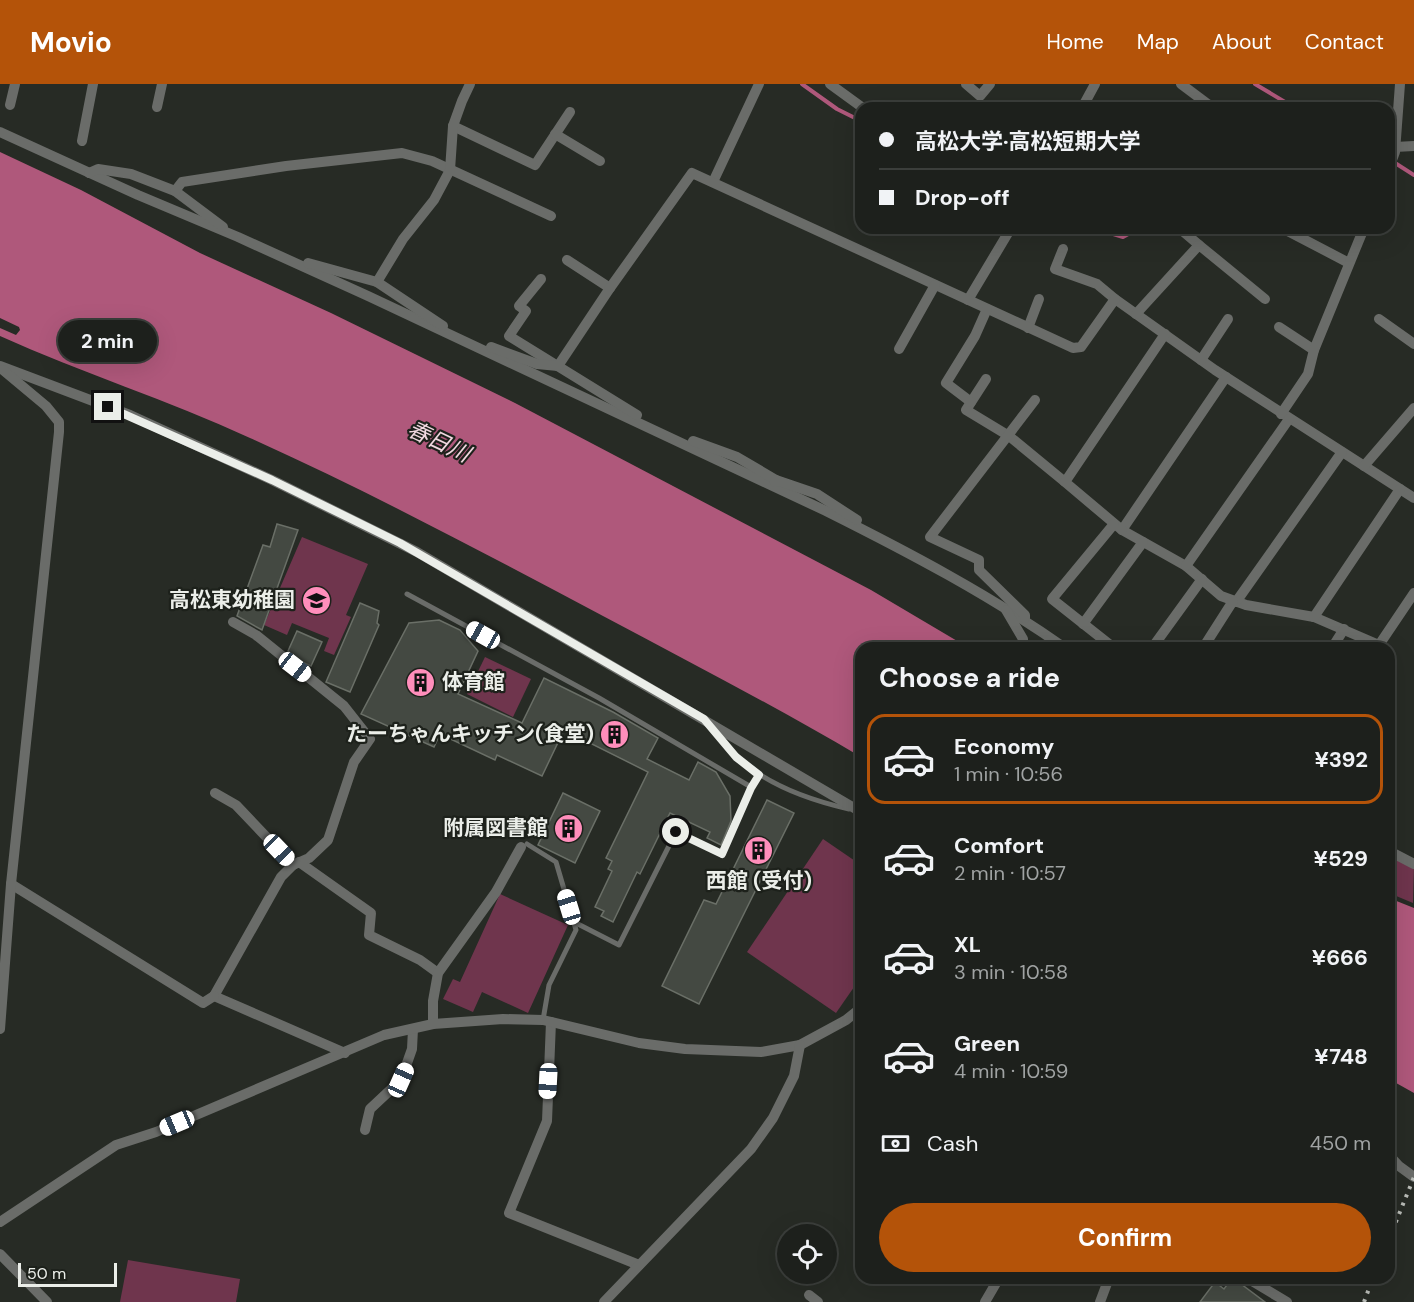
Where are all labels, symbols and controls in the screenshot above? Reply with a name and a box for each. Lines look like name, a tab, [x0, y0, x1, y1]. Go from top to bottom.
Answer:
text: Movio	[30, 24, 112, 61]
text: Home	[1046, 28, 1104, 56]
text: Map	[1137, 28, 1179, 56]
text: About	[1212, 28, 1272, 56]
text: Contact	[1305, 28, 1384, 56]
text: 高松大学·高松短期大学	[915, 127, 1141, 156]
text: Drop-off	[915, 183, 1010, 212]
callout: 2 min	[58, 320, 158, 362]
text: 2 min	[81, 328, 134, 354]
route end	[94, 393, 121, 420]
water label: 春日川	[403, 414, 477, 469]
school or university icon: 高松東幼稚園	[300, 584, 332, 616]
place label: 高松東幼稚園	[169, 586, 295, 614]
car	[463, 618, 503, 652]
car	[275, 649, 315, 685]
text: Choose a ride	[879, 660, 1060, 695]
building icon: 体育館	[405, 666, 437, 698]
place label: 体育館	[442, 668, 505, 696]
building icon: たーちゃんキッチン(食堂)	[599, 718, 631, 750]
place label: たーちゃんキッチン(食堂)	[346, 720, 594, 748]
icon: car	[882, 732, 936, 786]
text: Economy	[954, 732, 1054, 761]
text: ¥392	[1314, 745, 1368, 774]
text: 1 min · 10:56	[954, 761, 1063, 787]
building icon: 附属図書館	[553, 812, 585, 844]
place label: 附属図書館	[443, 814, 548, 842]
route start	[662, 818, 689, 845]
car	[260, 831, 298, 869]
icon: car	[882, 831, 936, 885]
text: Comfort	[954, 831, 1044, 860]
building icon: 西館 (受付)	[743, 834, 775, 866]
text: ¥529	[1314, 844, 1368, 873]
text: 2 min · 10:57	[954, 860, 1066, 886]
place label: 西館 (受付)	[706, 867, 812, 895]
car	[555, 887, 583, 927]
icon: car	[882, 930, 936, 984]
text: XL	[954, 930, 981, 959]
text: ¥666	[1312, 943, 1368, 972]
text: 3 min · 10:58	[954, 959, 1068, 985]
icon: car	[882, 1029, 936, 1083]
text: Green	[954, 1029, 1020, 1058]
text: ¥748	[1314, 1042, 1368, 1071]
text: 4 min · 10:59	[954, 1058, 1068, 1084]
car	[385, 1060, 417, 1100]
car	[538, 1063, 558, 1099]
car	[157, 1108, 197, 1138]
icon: cash	[879, 1127, 912, 1160]
text: Cash	[927, 1129, 978, 1158]
text: 450 m	[1310, 1130, 1371, 1156]
button: Confirm	[879, 1203, 1371, 1272]
map controls	[777, 1224, 837, 1284]
button: locate	[777, 1224, 837, 1284]
scale bar	[18, 1260, 117, 1288]
text: 50 m	[27, 1263, 66, 1284]

